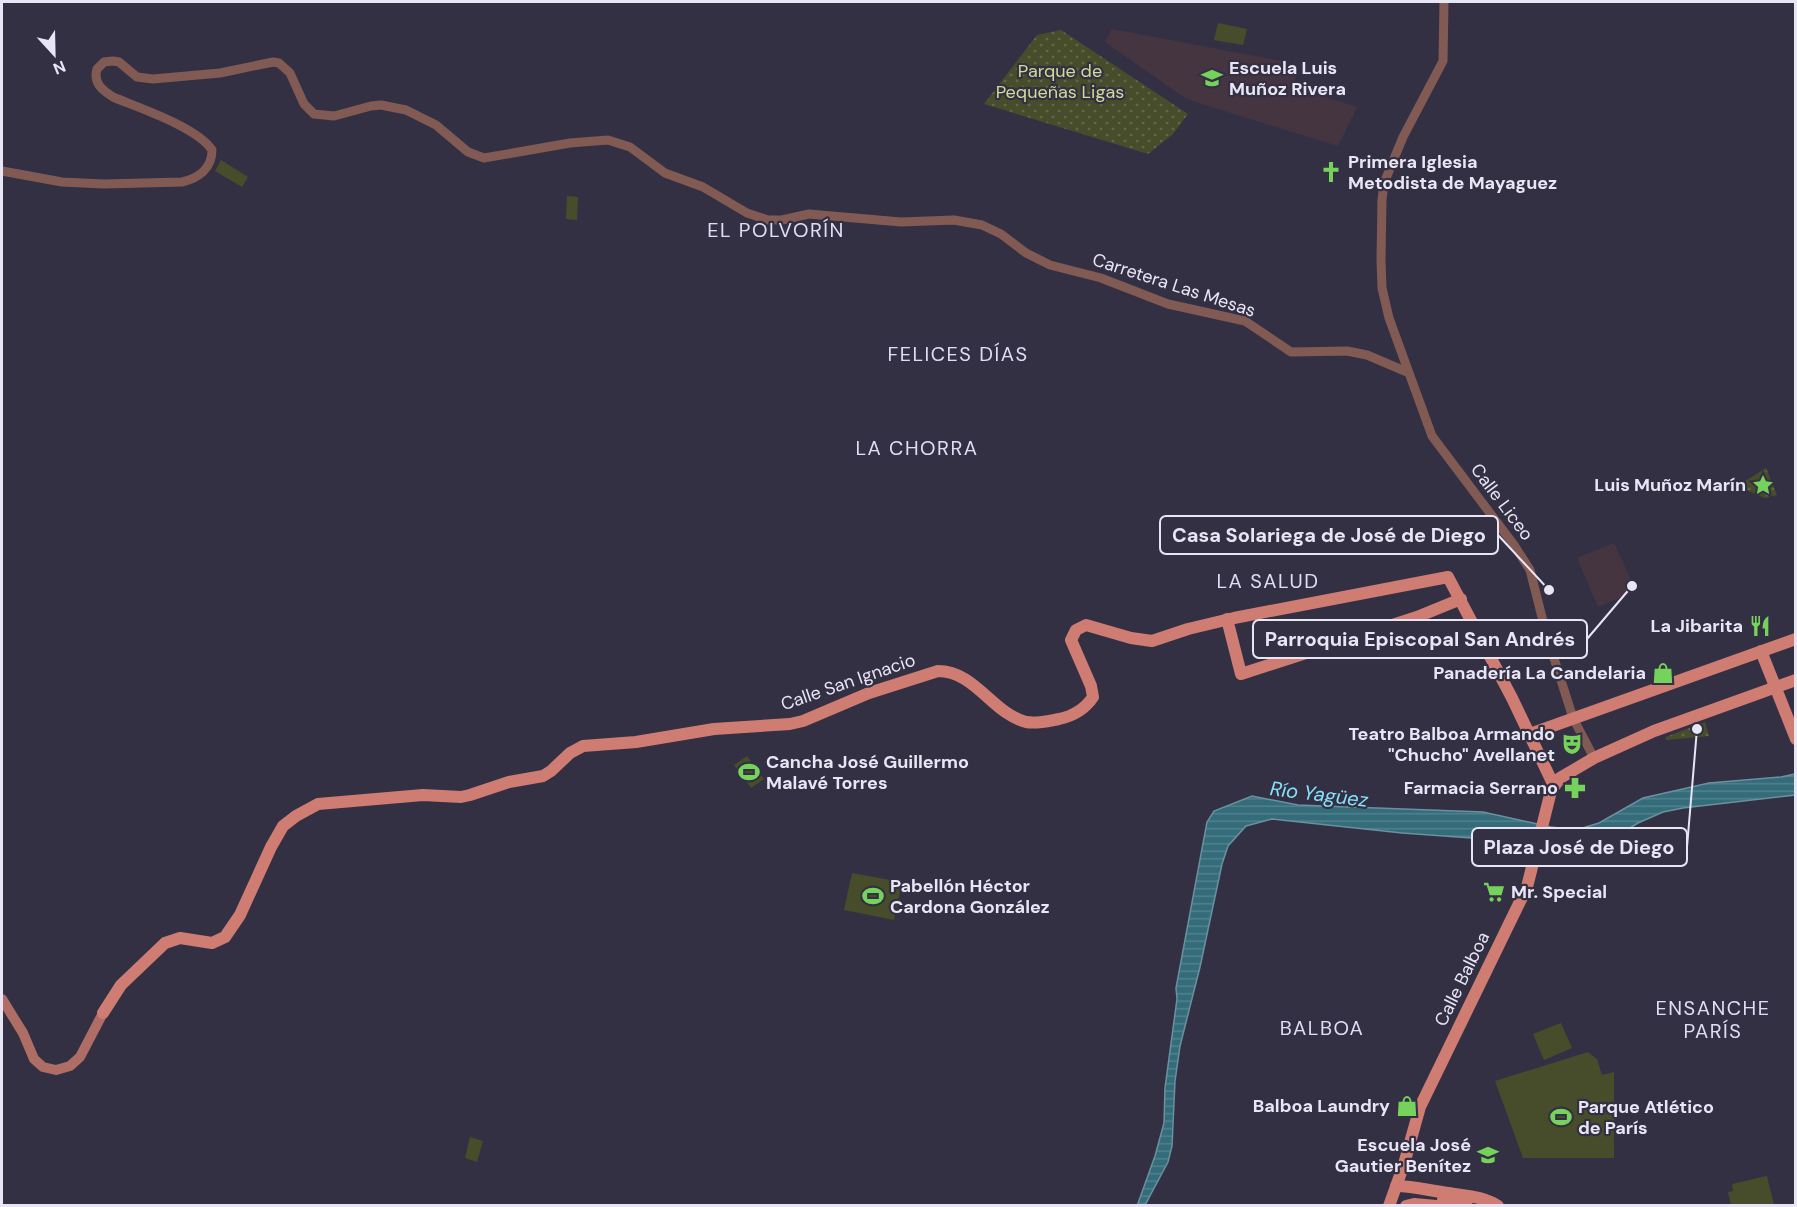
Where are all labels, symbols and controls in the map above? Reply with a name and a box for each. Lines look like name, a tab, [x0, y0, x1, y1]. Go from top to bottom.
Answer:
north arrow	[24, 24, 84, 84]
text: N	[50, 56, 69, 79]
place label: Escuela Luis Muñoz Rivera	[1229, 56, 1346, 101]
park label: Parque de Pequeñas Ligas	[996, 59, 1124, 104]
school or university icon: Escuela Luis Muñoz Rivera	[1200, 66, 1224, 90]
place label: Primera Iglesia Metodista de Mayaguez	[1348, 150, 1557, 195]
church icon: Primera Iglesia Metodista de Mayaguez	[1319, 160, 1343, 184]
district label: EL POLVORÍN	[707, 217, 845, 243]
street label: Carretera Las Mesas	[1089, 247, 1259, 323]
district label: FELICES DÍAS	[887, 341, 1029, 367]
district label: LA CHORRA	[855, 435, 979, 461]
street label: Calle Liceo	[1465, 459, 1539, 545]
place label: Luis Muñoz Marín	[1594, 473, 1746, 497]
place icon: Luis Muñoz Marín	[1751, 473, 1775, 497]
callout: Casa Solariega de José de Diego	[1160, 516, 1498, 554]
text: Casa Solariega de José de Diego	[1172, 522, 1486, 548]
district label: LA SALUD	[1217, 568, 1319, 594]
place label: La Jibarita	[1651, 614, 1743, 638]
restaurant icon: La Jibarita	[1748, 614, 1772, 638]
callout: Parroquia Episcopal San Andrés	[1253, 620, 1587, 658]
text: Parroquia Episcopal San Andrés	[1265, 626, 1575, 652]
street label: Calle San Ignacio	[778, 648, 918, 716]
place label: Panadería La Candelaria	[1433, 661, 1646, 685]
shop icon: Panadería La Candelaria	[1651, 661, 1675, 685]
place label: Teatro Balboa Armando "Chucho" Avellanet	[1348, 722, 1555, 767]
theatre icon: Teatro Balboa Armando "Chucho" Avellanet	[1560, 732, 1584, 756]
place label: Cancha José Guillermo Malavé Torres	[766, 750, 969, 795]
sports icon: Cancha José Guillermo Malavé Torres	[737, 760, 761, 784]
water label: Río Yagüez	[1268, 775, 1370, 813]
place label: Farmacia Serrano	[1404, 776, 1558, 800]
pharmacy icon: Farmacia Serrano	[1563, 776, 1587, 800]
callout: Plaza José de Diego	[1472, 828, 1687, 866]
text: Plaza José de Diego	[1484, 834, 1674, 860]
place label: Pabellón Héctor Cardona González	[890, 874, 1050, 919]
supermarket icon: Mr. Special	[1482, 880, 1506, 904]
place label: Mr. Special	[1511, 880, 1607, 904]
sports icon: Pabellón Héctor Cardona González	[861, 884, 885, 908]
street label: Calle Balboa	[1429, 928, 1495, 1030]
district label: ENSANCHE PARÍS	[1655, 995, 1771, 1044]
district label: BALBOA	[1280, 1015, 1364, 1041]
place label: Balboa Laundry	[1253, 1094, 1390, 1118]
shop icon: Balboa Laundry	[1395, 1094, 1419, 1118]
place label: Parque Atlético de París	[1578, 1095, 1714, 1140]
sports icon: Parque Atlético de París	[1549, 1105, 1573, 1129]
place label: Escuela José Gautier Benítez	[1335, 1133, 1471, 1178]
school or university icon: Escuela José Gautier Benítez	[1476, 1143, 1500, 1167]

